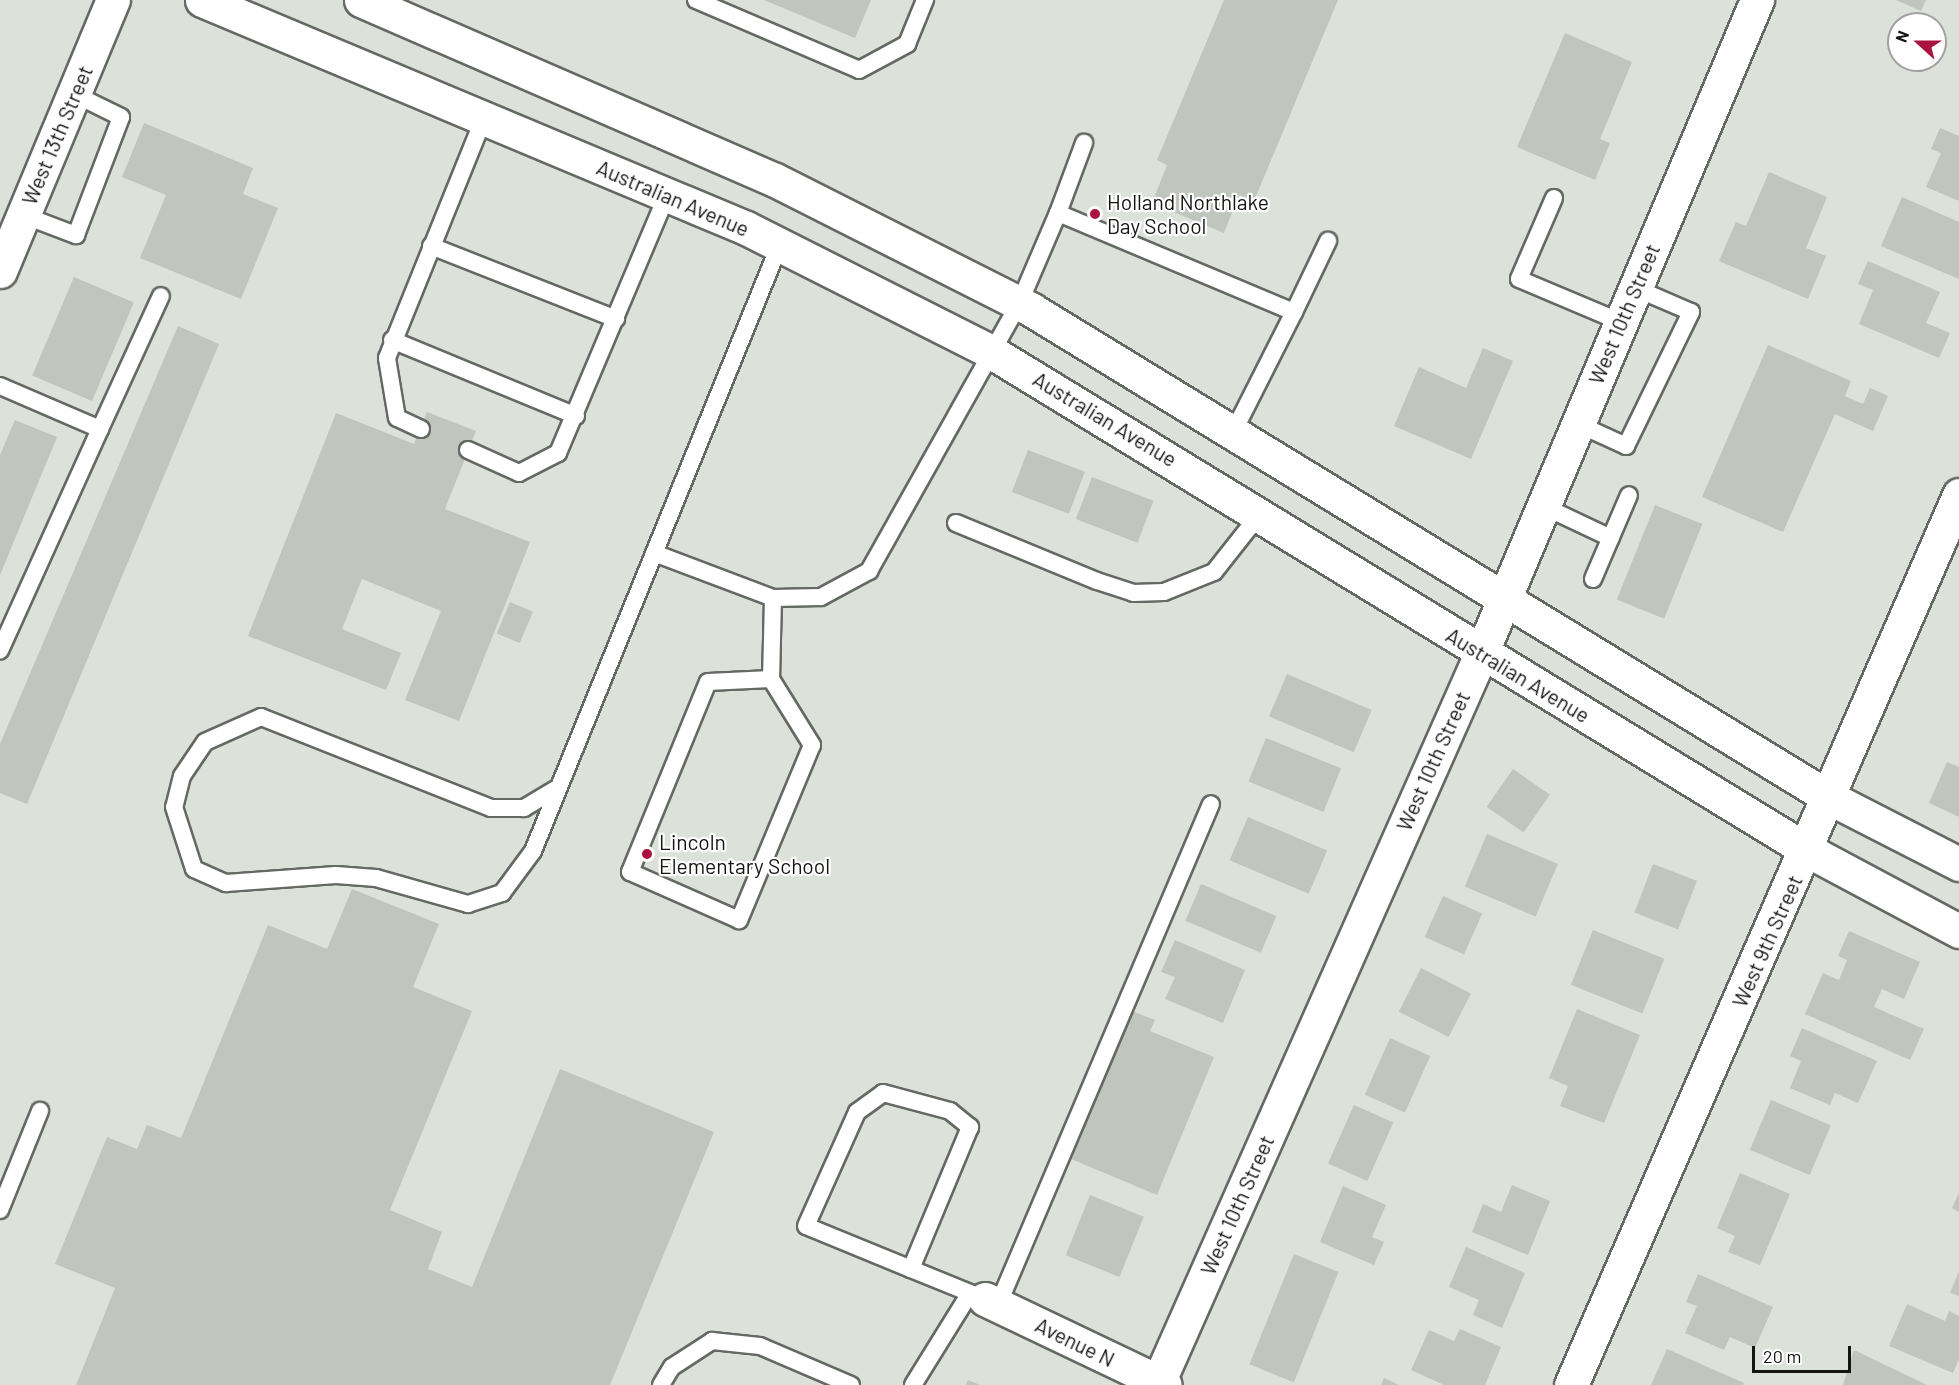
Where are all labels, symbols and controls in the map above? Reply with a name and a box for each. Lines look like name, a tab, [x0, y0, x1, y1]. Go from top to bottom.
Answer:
north arrow	[1887, 12, 1947, 72]
text: N	[1891, 28, 1912, 44]
street label: West 13th Street	[16, 62, 98, 208]
street label: Australian Avenue	[593, 155, 753, 241]
place label: Holland Northlake Day School	[1107, 189, 1269, 239]
marker: Holland Northlake Day School	[1088, 207, 1102, 221]
street label: West 10th Street	[1583, 240, 1665, 388]
street label: Australian Avenue	[1029, 366, 1181, 472]
street label: Australian Avenue	[1442, 622, 1594, 728]
street label: West 10th Street	[1391, 687, 1475, 835]
place label: Lincoln Elementary School	[659, 829, 830, 879]
marker: Lincoln Elementary School	[640, 847, 654, 861]
street label: West 9th Street	[1727, 871, 1807, 1011]
street label: West 10th Street	[1195, 1131, 1279, 1279]
street label: Avenue N	[1031, 1312, 1119, 1372]
scale bar	[1755, 1334, 1854, 1372]
text: 20 m	[1763, 1345, 1801, 1367]

